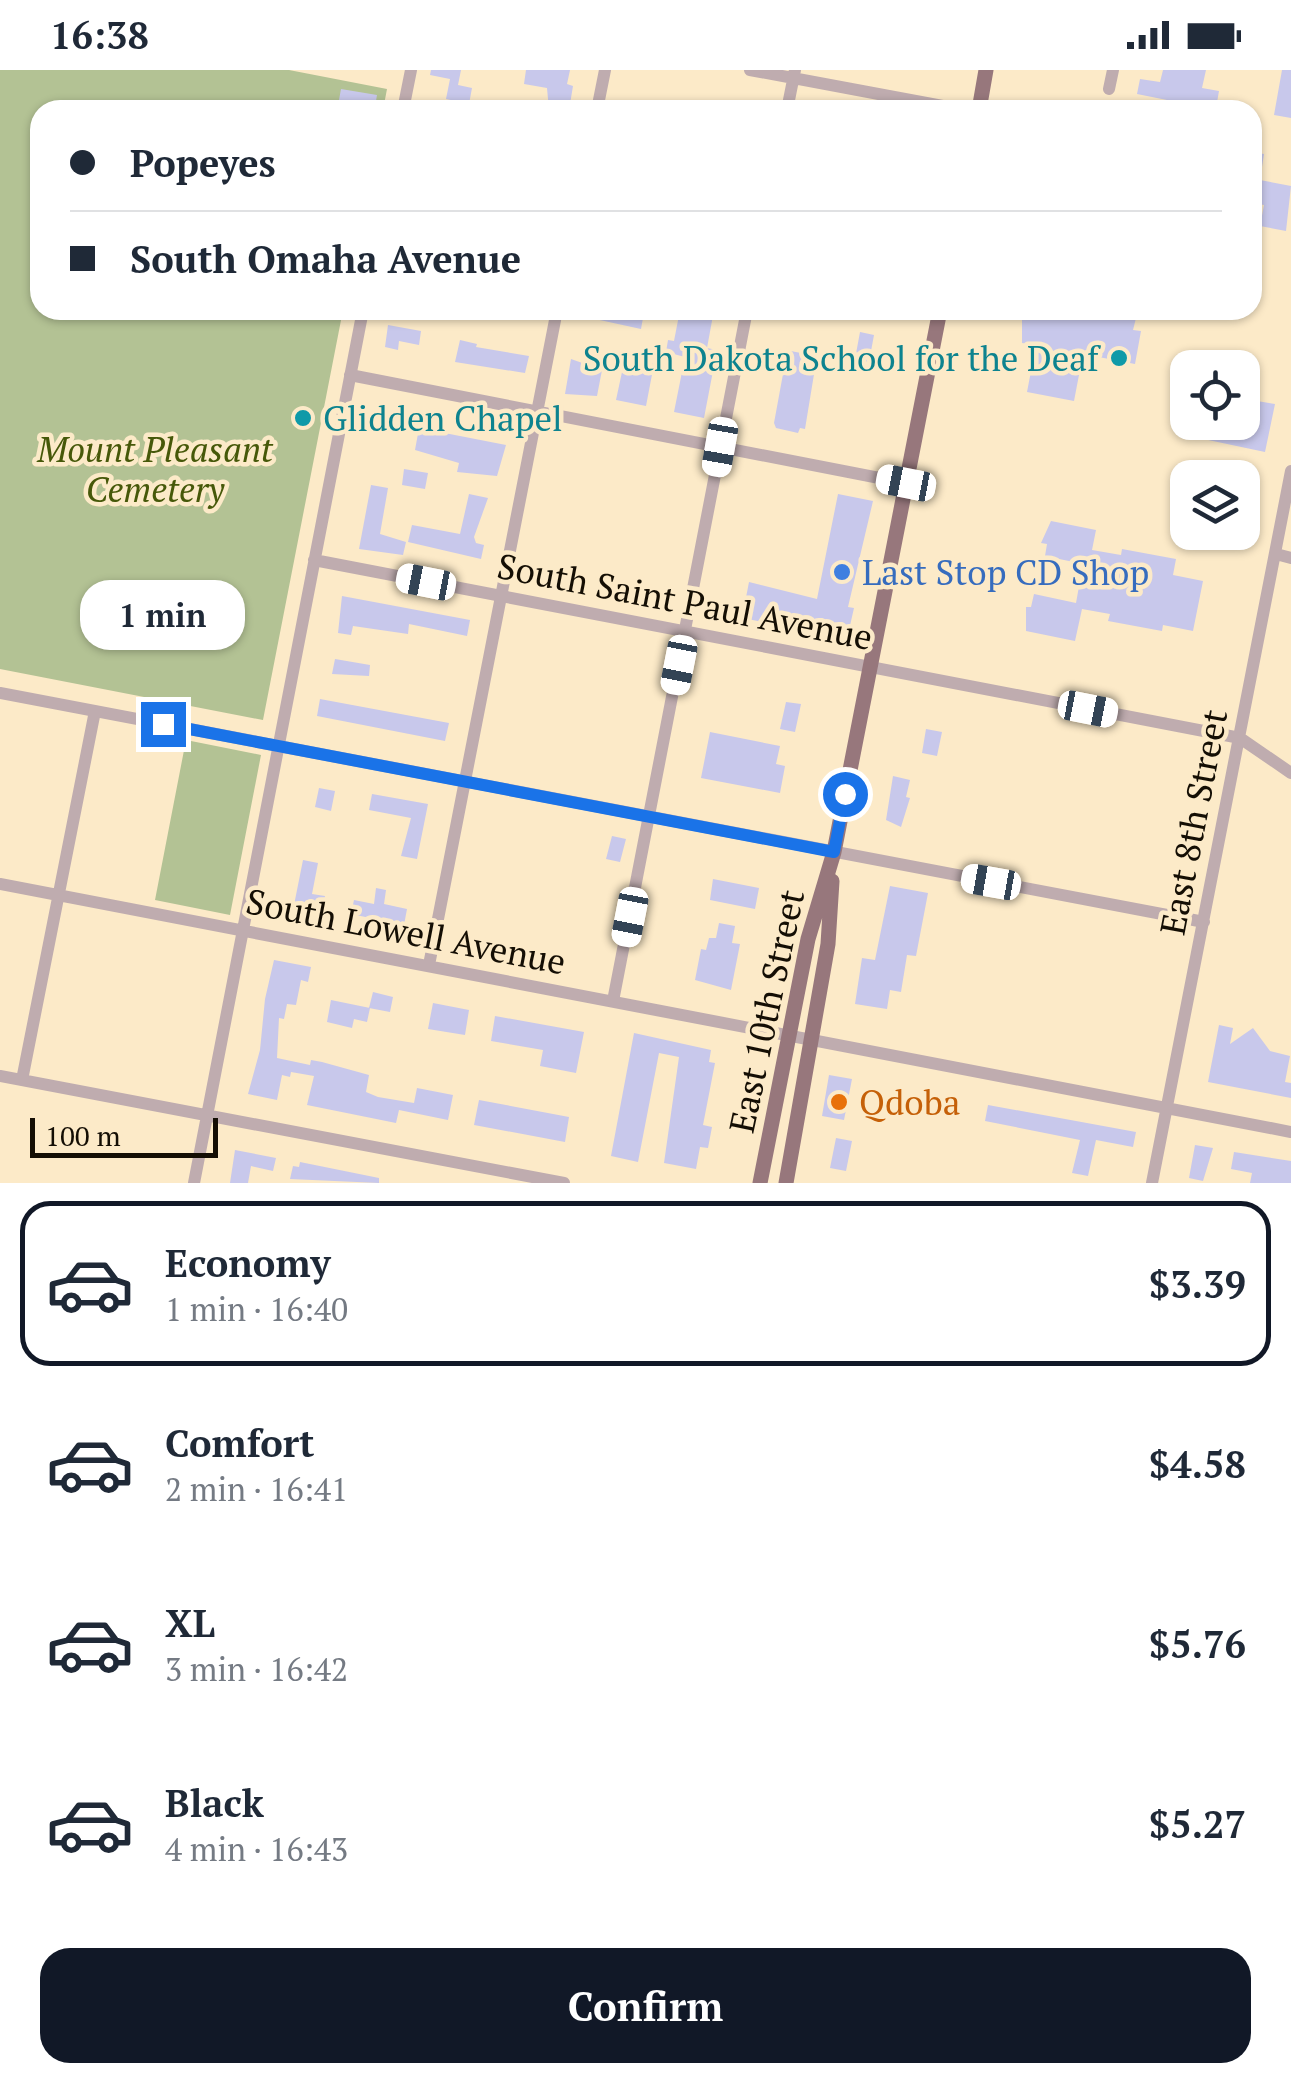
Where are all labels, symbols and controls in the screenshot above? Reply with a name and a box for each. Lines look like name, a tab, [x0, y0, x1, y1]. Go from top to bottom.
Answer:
text: 16:38	[50, 10, 149, 60]
text: Popeyes	[130, 138, 276, 188]
text: South Omaha Avenue	[130, 234, 521, 284]
place label: South Dakota School for the Deaf	[583, 335, 1101, 381]
marker: South Dakota School for the Deaf	[1108, 347, 1130, 369]
map controls	[1170, 350, 1260, 550]
button: locate	[1170, 350, 1260, 440]
place label: Glidden Chapel	[323, 395, 563, 441]
marker: Glidden Chapel	[292, 407, 314, 429]
car	[700, 415, 740, 479]
park label: Mount Pleasant Cemetery	[36, 426, 274, 512]
button: layers	[1170, 460, 1260, 550]
car	[874, 463, 938, 503]
street label: South Saint Paul Avenue	[494, 542, 876, 660]
place label: Last Stop CD Shop	[862, 549, 1149, 595]
marker: Last Stop CD Shop	[831, 561, 853, 583]
car	[394, 562, 458, 602]
callout: 1 min	[80, 579, 246, 649]
text: 1 min	[119, 594, 206, 636]
car	[659, 633, 699, 697]
car	[1056, 689, 1120, 729]
route end	[141, 702, 186, 747]
street label: East 8th Street	[1149, 705, 1237, 939]
route start	[823, 772, 868, 817]
car	[959, 862, 1023, 902]
street label: South Lowell Avenue	[242, 877, 570, 985]
car	[610, 885, 650, 949]
street label: East 10th Street	[718, 885, 814, 1137]
place label: Qdoba	[859, 1079, 960, 1125]
marker: Qdoba	[828, 1091, 850, 1113]
scale bar	[30, 1113, 218, 1158]
text: 100 m	[45, 1117, 121, 1154]
text: Economy	[165, 1238, 331, 1288]
icon: car	[45, 1239, 135, 1329]
text: $3.39	[1149, 1259, 1246, 1309]
text: 1 min · 16:40	[165, 1288, 348, 1330]
text: Comfort	[165, 1418, 314, 1468]
icon: car	[45, 1419, 135, 1509]
text: $4.58	[1149, 1439, 1246, 1489]
text: 2 min · 16:41	[165, 1468, 348, 1510]
text: XL	[165, 1598, 215, 1648]
icon: car	[45, 1599, 135, 1689]
text: $5.76	[1149, 1619, 1246, 1669]
text: 3 min · 16:42	[165, 1648, 348, 1690]
text: Black	[165, 1778, 264, 1828]
icon: car	[45, 1779, 135, 1869]
text: $5.27	[1149, 1799, 1246, 1849]
text: 4 min · 16:43	[165, 1828, 348, 1870]
button: Confirm	[40, 1948, 1251, 2063]

